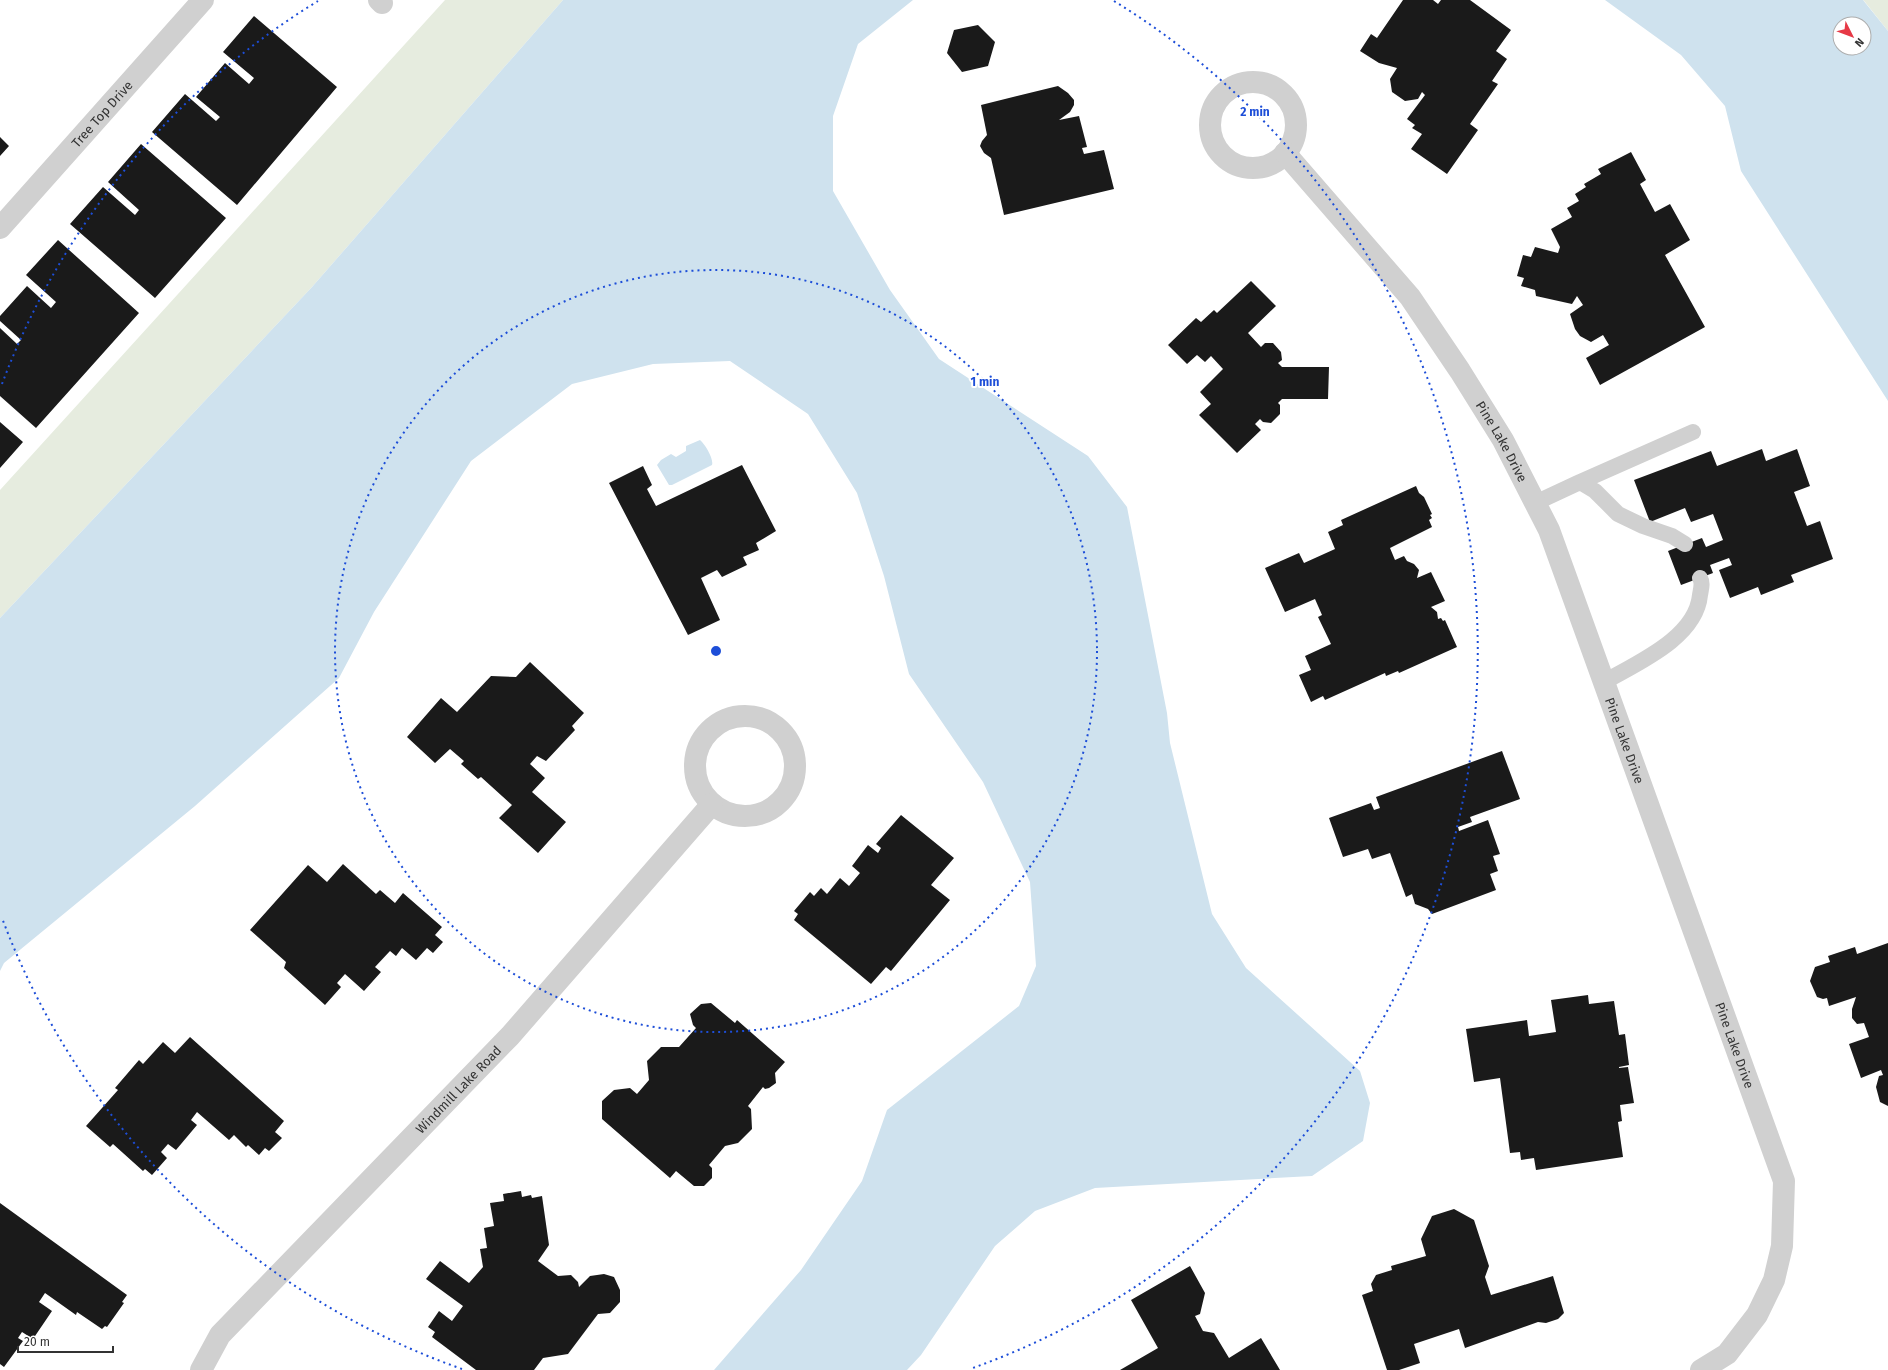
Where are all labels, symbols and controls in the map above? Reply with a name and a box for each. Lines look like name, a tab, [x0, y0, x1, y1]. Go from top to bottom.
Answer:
north arrow	[1832, 16, 1872, 56]
text: N	[1852, 35, 1866, 49]
street label: Tree Top Drive	[68, 77, 135, 150]
text: 2 min	[1240, 105, 1270, 119]
text: 1 min	[971, 375, 999, 389]
street label: Pine Lake Drive	[1473, 398, 1531, 484]
centre of rings	[709, 644, 723, 658]
street label: Pine Lake Drive	[1603, 695, 1647, 785]
street label: Pine Lake Drive	[1713, 1000, 1757, 1090]
street label: Windmill Lake Road	[412, 1042, 504, 1136]
scale bar	[18, 1328, 113, 1354]
text: 20 m	[24, 1335, 50, 1349]

